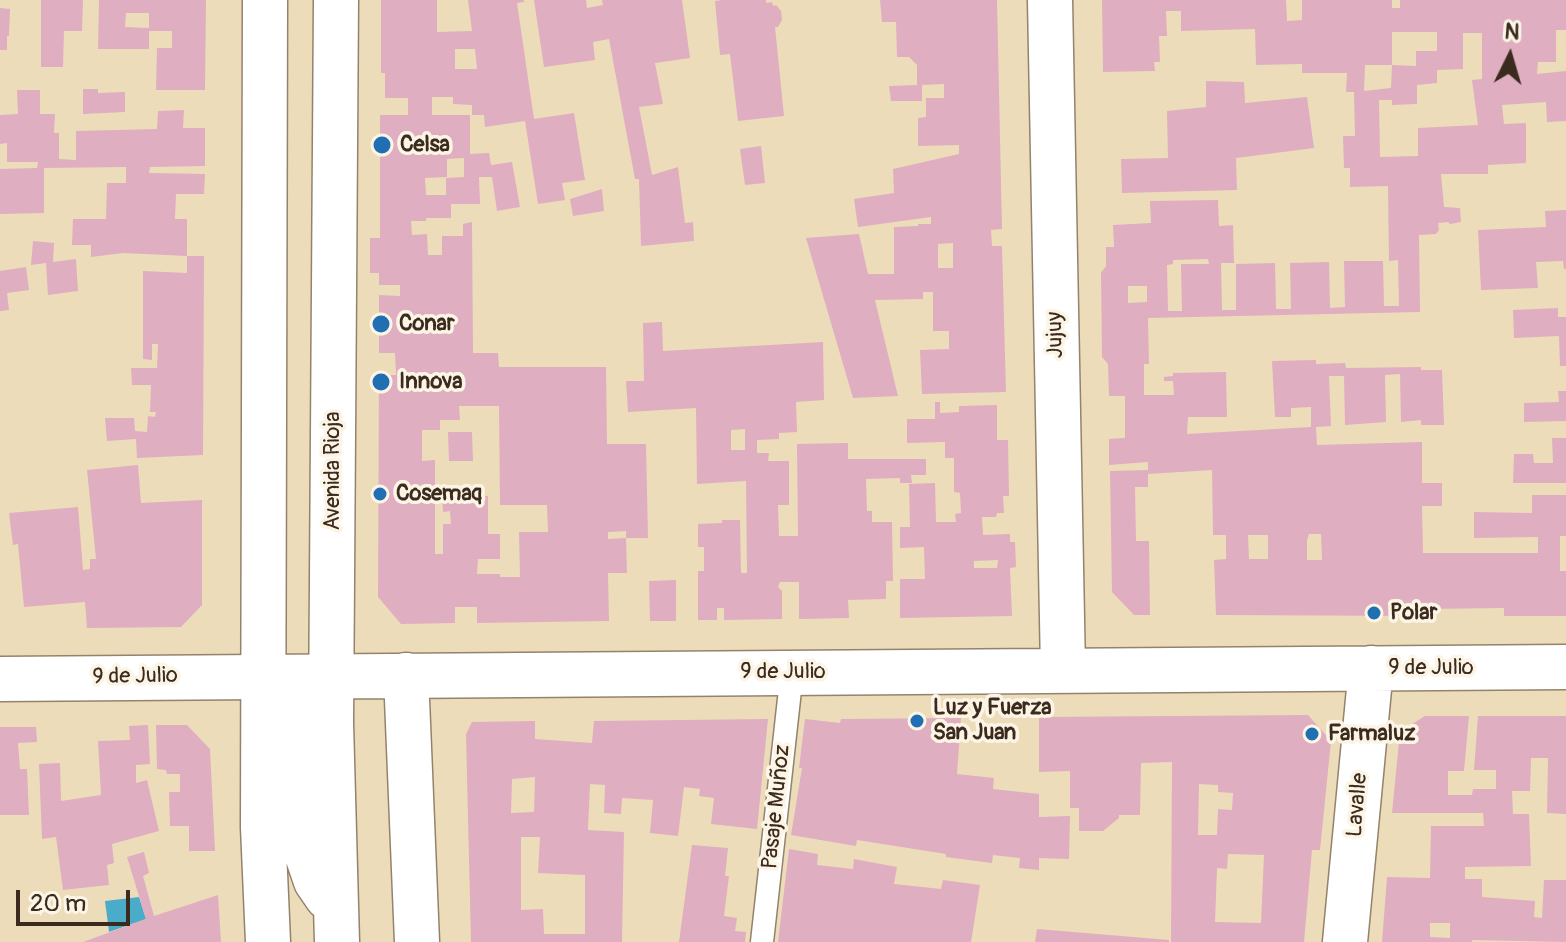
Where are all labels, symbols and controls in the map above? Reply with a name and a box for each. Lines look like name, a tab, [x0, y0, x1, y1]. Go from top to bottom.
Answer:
north arrow	[1470, 16, 1550, 96]
text: N	[1503, 17, 1521, 47]
place label: Celsa	[400, 132, 450, 158]
marker: Celsa	[371, 134, 393, 156]
place label: Conar	[399, 311, 455, 337]
street label: Jujuy	[1042, 311, 1070, 359]
marker: Conar	[370, 313, 392, 335]
place label: Innova	[399, 369, 462, 395]
marker: Innova	[370, 371, 392, 393]
street label: Avenida Rioja	[320, 411, 346, 531]
place label: Cosemaq	[396, 481, 482, 507]
marker: Cosemaq	[371, 485, 389, 503]
place label: Polar	[1390, 600, 1437, 626]
marker: Polar	[1365, 604, 1383, 622]
street label: 9 de Julio	[1388, 655, 1474, 681]
street label: 9 de Julio	[740, 659, 826, 685]
street label: 9 de Julio	[92, 663, 178, 691]
place label: Luz y Fuerza San Juan	[933, 695, 1052, 746]
marker: Luz y Fuerza San Juan	[908, 712, 926, 730]
place label: Farmaluz	[1328, 721, 1416, 747]
marker: Farmaluz	[1303, 725, 1321, 743]
street label: Pasaje Muñoz	[757, 743, 797, 871]
street label: Lavalle	[1342, 772, 1374, 838]
scale bar	[20, 874, 134, 924]
text: 20 m	[30, 889, 86, 918]

